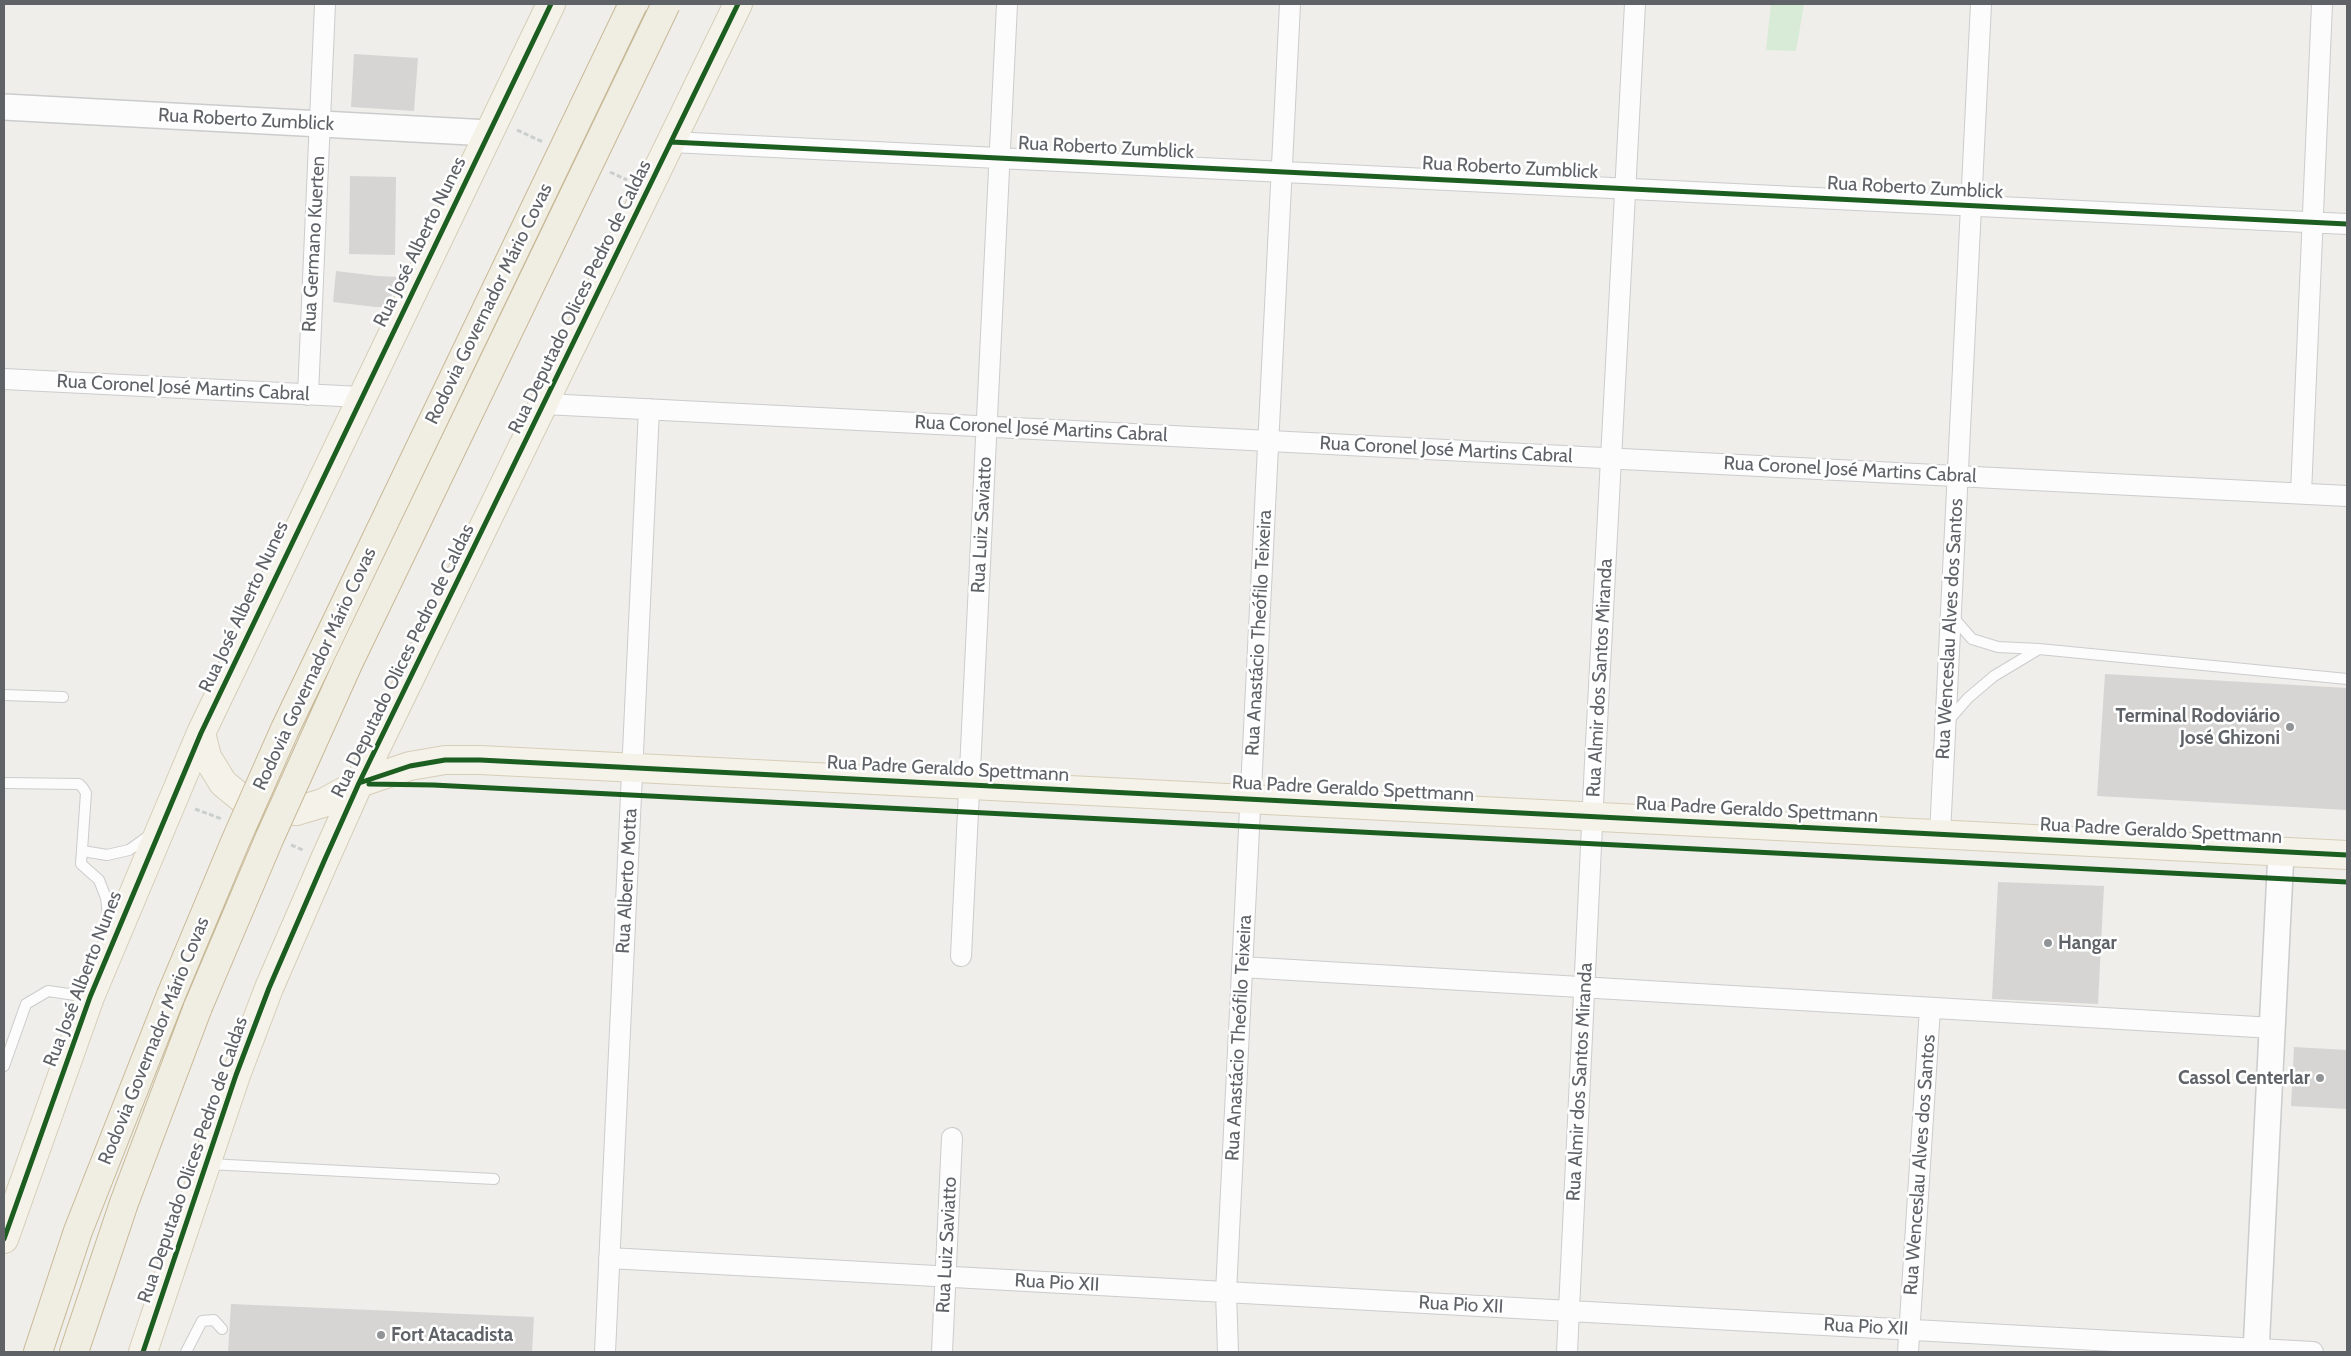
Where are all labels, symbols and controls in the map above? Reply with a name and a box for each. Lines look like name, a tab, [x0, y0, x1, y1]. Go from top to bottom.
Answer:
street label: Rua Roberto Zumblick	[157, 104, 335, 136]
street label: Rua Roberto Zumblick	[1017, 132, 1195, 164]
street label: Rua Roberto Zumblick	[1421, 152, 1599, 184]
street label: Rua José Alberto Nunes	[369, 153, 471, 331]
street label: Rua Germano Kuerten	[298, 155, 330, 333]
street label: Rua Deputado Olices Pedro de Caldas	[504, 157, 656, 437]
street label: Rua Roberto Zumblick	[1826, 172, 2004, 204]
street label: Rodovia Governador Mário Covas	[421, 180, 557, 428]
street label: Rua Coronel José Martins Cabral	[56, 370, 310, 406]
street label: Rua Coronel José Martins Cabral	[914, 411, 1168, 447]
street label: Rua Coronel José Martins Cabral	[1319, 432, 1573, 468]
street label: Rua Coronel José Martins Cabral	[1723, 452, 1977, 488]
street label: Rua Luiz Saviatto	[967, 456, 997, 594]
street label: Rua Wenceslau Alves dos Santos	[1932, 498, 1968, 760]
street label: Rua Anastácio Theófilo Teixeira	[1241, 509, 1277, 757]
street label: Rua José Alberto Nunes	[194, 518, 294, 696]
street label: Rua Deputado Olices Pedro de Caldas	[327, 521, 479, 801]
street label: Rodovia Governador Mário Covas	[249, 544, 381, 794]
street label: Rua Almir dos Santos Miranda	[1582, 558, 1618, 798]
place label: Terminal Rodoviário José Ghizoni	[2116, 705, 2280, 749]
marker: Terminal Rodoviário José Ghizoni	[2284, 721, 2296, 733]
street label: Rua Padre Geraldo Spettmann	[826, 751, 1070, 787]
street label: Rua Padre Geraldo Spettmann	[1231, 771, 1475, 807]
street label: Rua Padre Geraldo Spettmann	[1635, 792, 1879, 828]
street label: Rua Alberto Motta	[612, 808, 642, 954]
street label: Rua Padre Geraldo Spettmann	[2039, 813, 2283, 849]
street label: Rua José Alberto Nunes	[39, 888, 127, 1070]
street label: Rodovia Governador Mário Covas	[94, 914, 214, 1168]
street label: Rua Anastácio Theófilo Teixeira	[1221, 914, 1257, 1162]
place label: Hangar	[2058, 932, 2117, 954]
marker: Hangar	[2042, 937, 2054, 949]
street label: Rua Almir dos Santos Miranda	[1562, 962, 1598, 1202]
street label: Rua Deputado Olices Pedro de Caldas	[133, 1014, 253, 1306]
street label: Rua Wenceslau Alves dos Santos	[1900, 1034, 1940, 1296]
place label: Cassol Centerlar	[2178, 1067, 2310, 1089]
marker: Cassol Centerlar	[2314, 1072, 2326, 1084]
street label: Rua Luiz Saviatto	[932, 1176, 962, 1314]
street label: Rua Pio XII	[1014, 1269, 1100, 1297]
street label: Rua Pio XII	[1418, 1291, 1504, 1319]
street label: Rua Pio XII	[1823, 1313, 1909, 1341]
place label: Fort Atacadista	[391, 1324, 513, 1346]
marker: Fort Atacadista	[375, 1329, 387, 1341]

